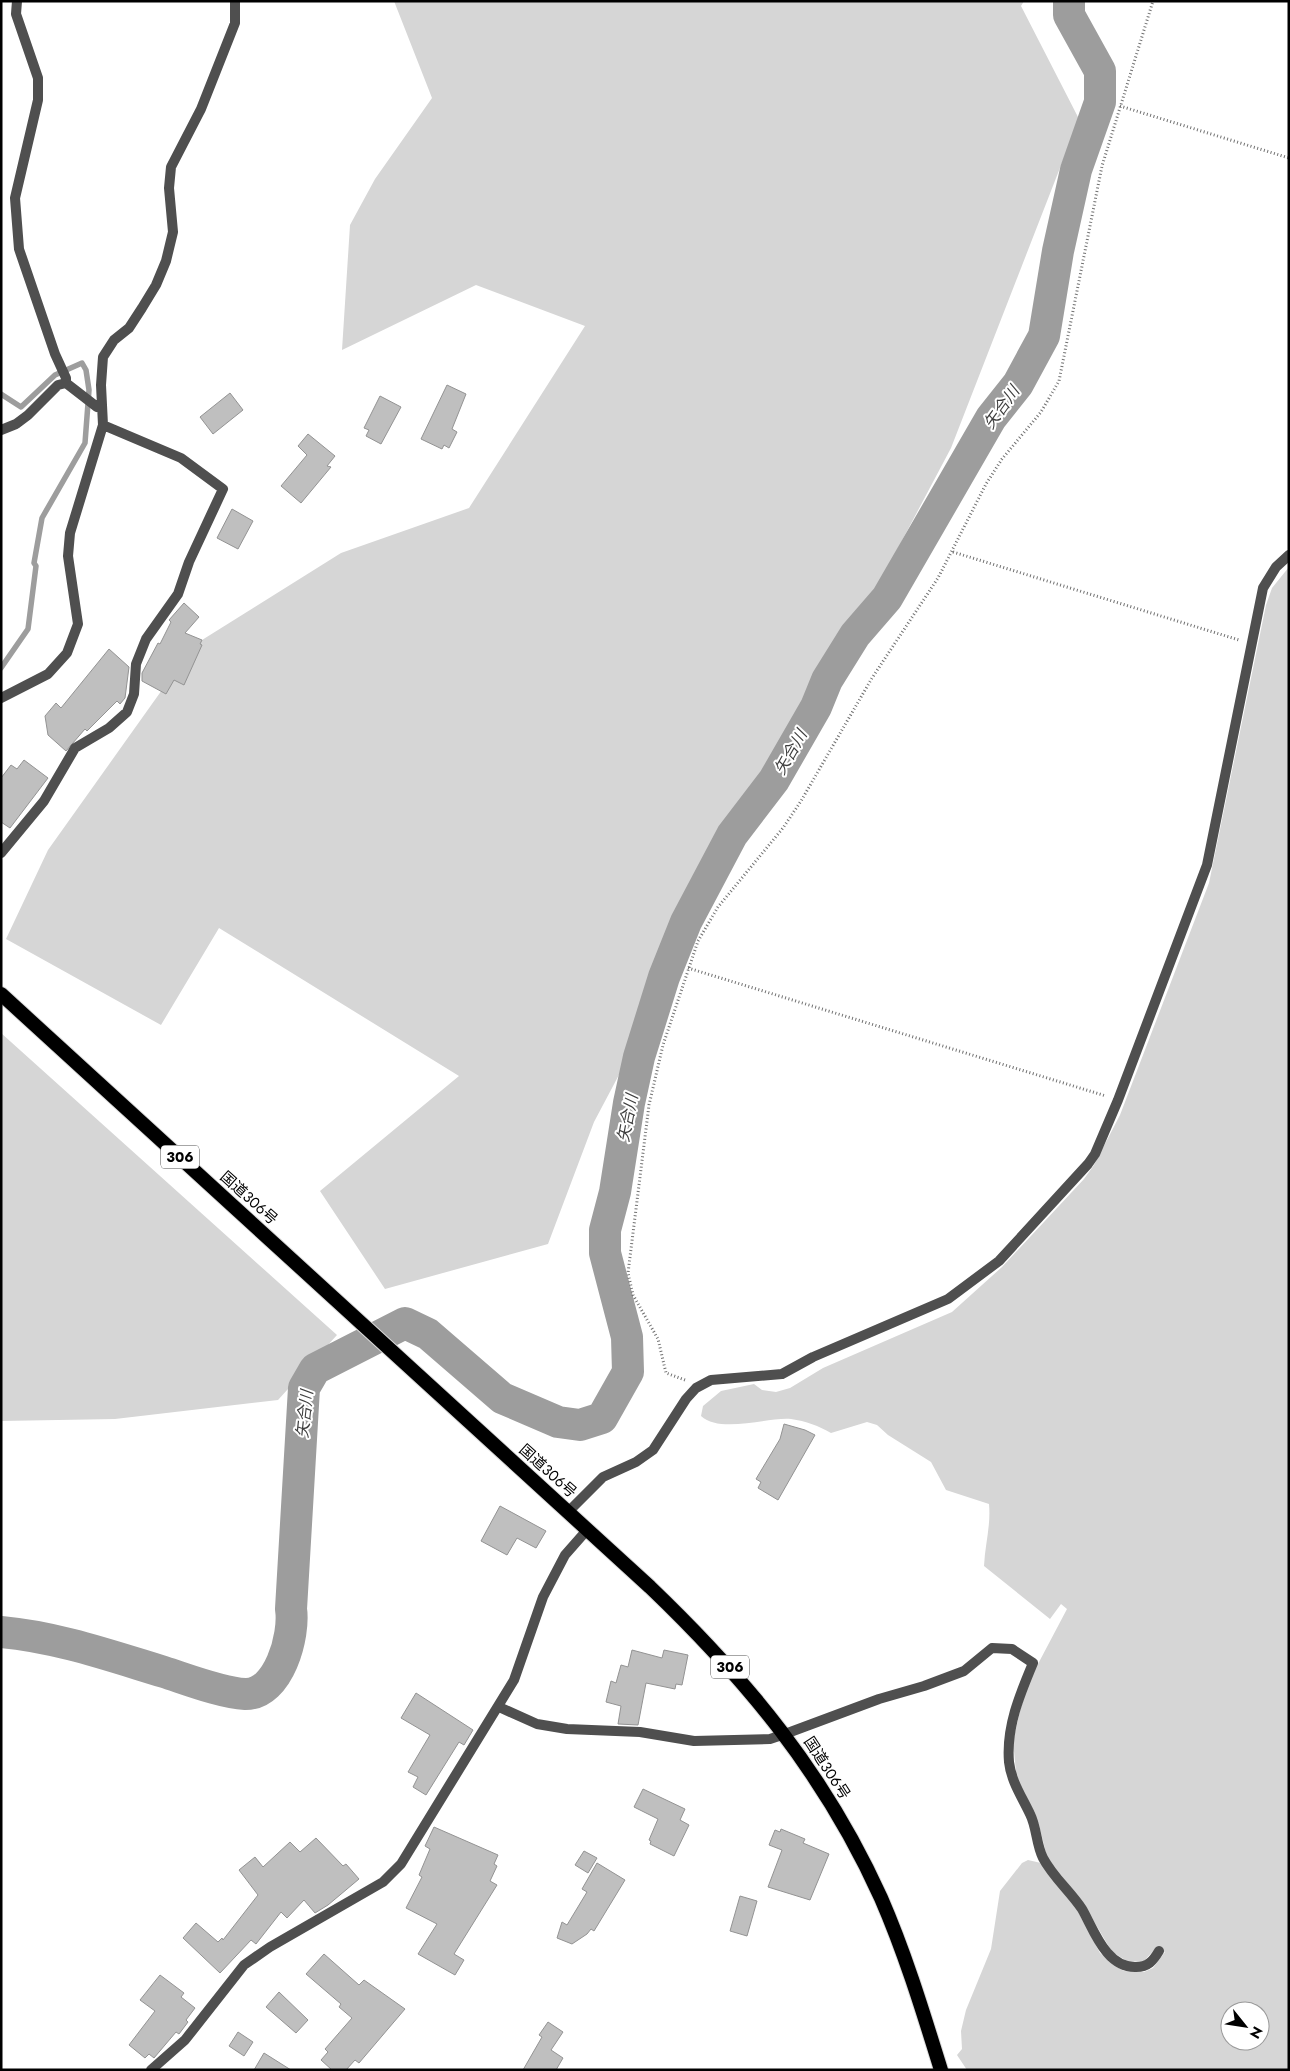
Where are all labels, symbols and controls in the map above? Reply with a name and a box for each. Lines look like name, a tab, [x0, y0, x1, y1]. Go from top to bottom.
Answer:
water label: 矢合川	[978, 380, 1026, 433]
water label: 矢合川	[768, 724, 813, 779]
water label: 矢合川	[612, 1090, 644, 1144]
road number: 306	[161, 1146, 199, 1168]
street label: 国道306号	[215, 1166, 283, 1230]
water label: 矢合川	[291, 1387, 319, 1439]
street label: 国道306号	[514, 1439, 582, 1503]
road number: 306	[711, 1655, 749, 1678]
street label: 国道306号	[798, 1732, 856, 1804]
north arrow	[1220, 2001, 1270, 2051]
text: N	[1245, 2023, 1268, 2042]

